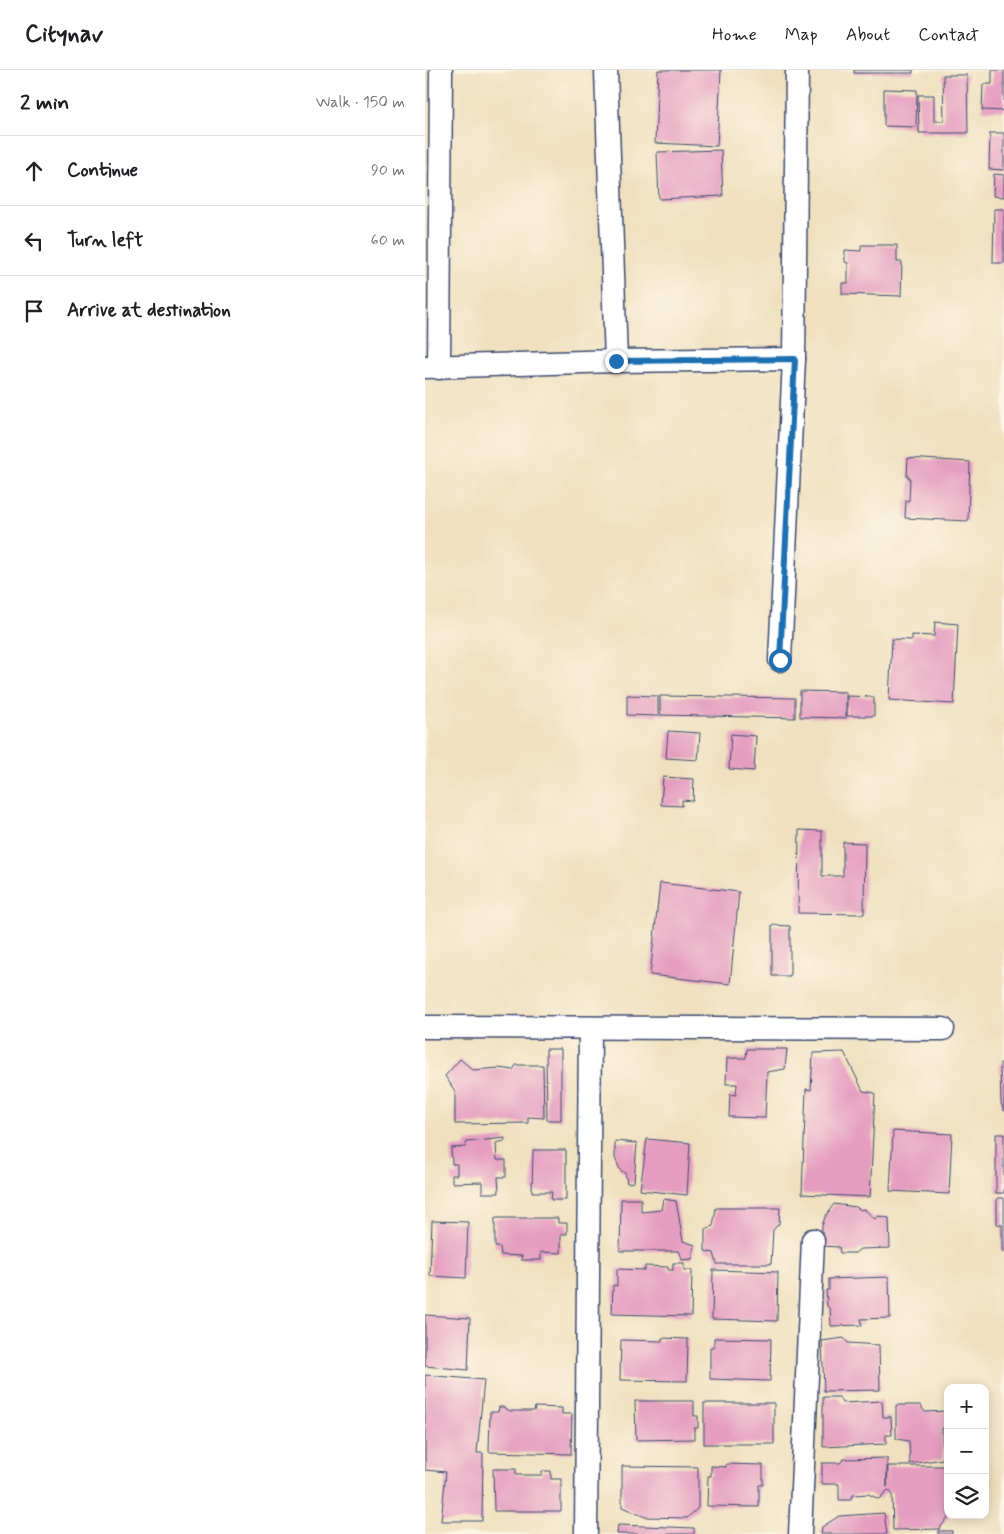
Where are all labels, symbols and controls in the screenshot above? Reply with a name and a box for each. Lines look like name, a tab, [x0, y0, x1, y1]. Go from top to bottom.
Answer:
text: Citynav	[25, 19, 103, 50]
text: Home	[712, 23, 757, 47]
text: Map	[785, 23, 818, 47]
text: About	[846, 23, 890, 47]
text: Contact	[918, 23, 979, 47]
text: 2 min	[20, 89, 69, 117]
text: Walk · 150 m	[316, 92, 405, 113]
icon: ahead	[20, 157, 48, 185]
text: Continue	[67, 158, 138, 183]
text: 90 m	[371, 160, 405, 181]
icon: left	[20, 227, 48, 255]
text: Turn left	[67, 228, 143, 253]
text: 60 m	[371, 230, 405, 251]
icon: arrive	[20, 297, 48, 325]
text: Arrive at destination	[67, 298, 231, 323]
route end	[605, 350, 628, 373]
route start	[769, 649, 792, 672]
map controls	[944, 1384, 989, 1519]
button: +	[944, 1384, 989, 1429]
button: −	[944, 1429, 989, 1474]
button: layers	[944, 1474, 989, 1519]

